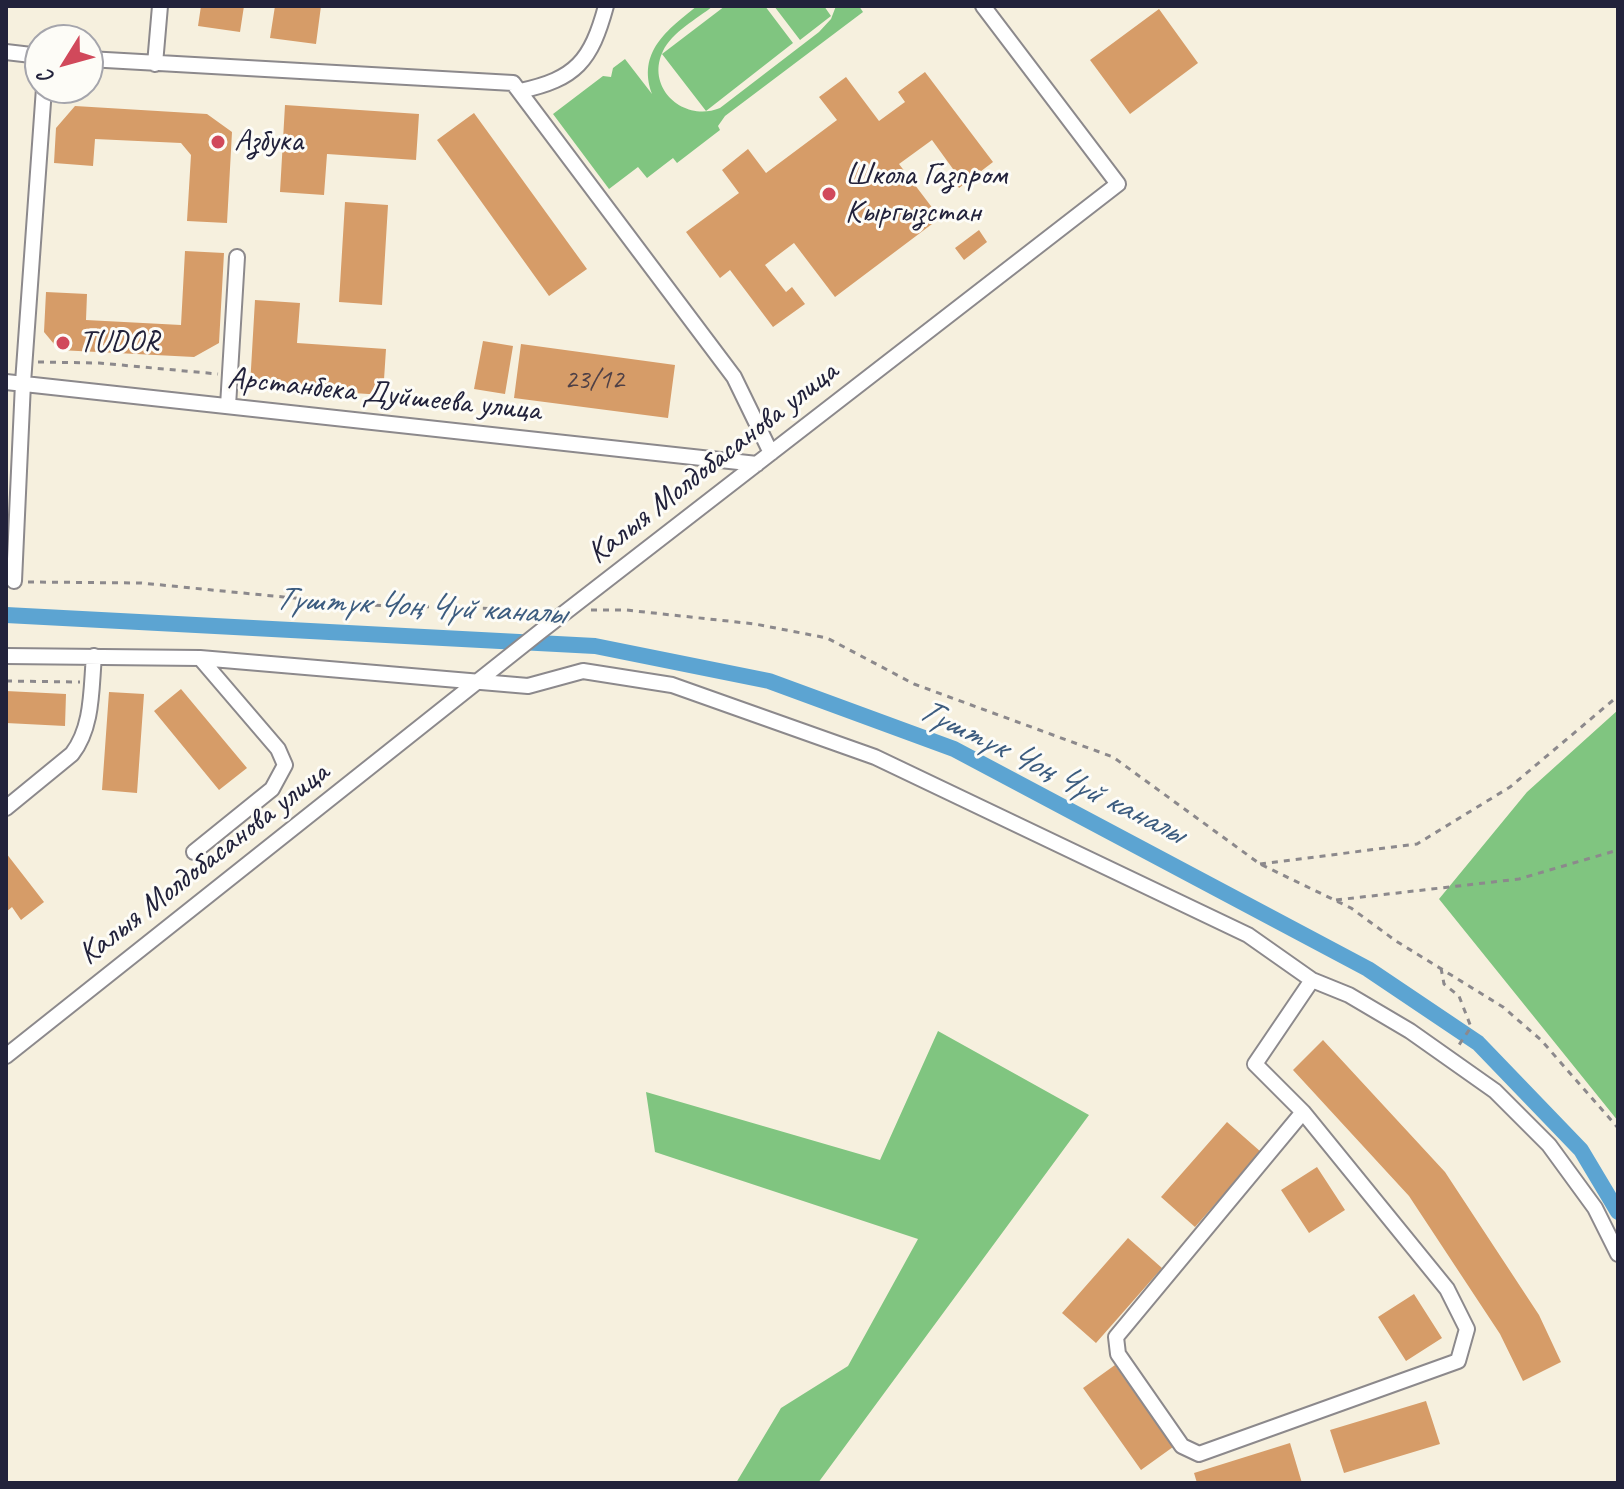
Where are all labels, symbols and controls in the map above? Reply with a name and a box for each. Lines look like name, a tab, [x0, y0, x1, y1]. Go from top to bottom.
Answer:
north arrow	[24, 24, 104, 104]
text: С	[32, 64, 61, 90]
place label: Азбука	[234, 123, 303, 161]
marker: Азбука	[209, 133, 227, 151]
place label: Школа Газпром Кыргызстан	[845, 157, 1007, 232]
marker: Школа Газпром Кыргызстан	[820, 185, 838, 203]
place label: TUDOR	[79, 324, 159, 362]
marker: TUDOR	[54, 334, 72, 352]
street label: Калыя Молдобасанова улица	[580, 353, 846, 573]
street label: Арстанбека Дуйшеева улица	[226, 359, 542, 431]
house number: 23/12	[564, 364, 624, 398]
water label: Түштүк Чоң Чүй каналы	[274, 579, 566, 635]
water label: Түштүк Чоң Чүй каналы	[912, 690, 1190, 854]
street label: Калыя Молдобасанова улица	[71, 754, 337, 974]

